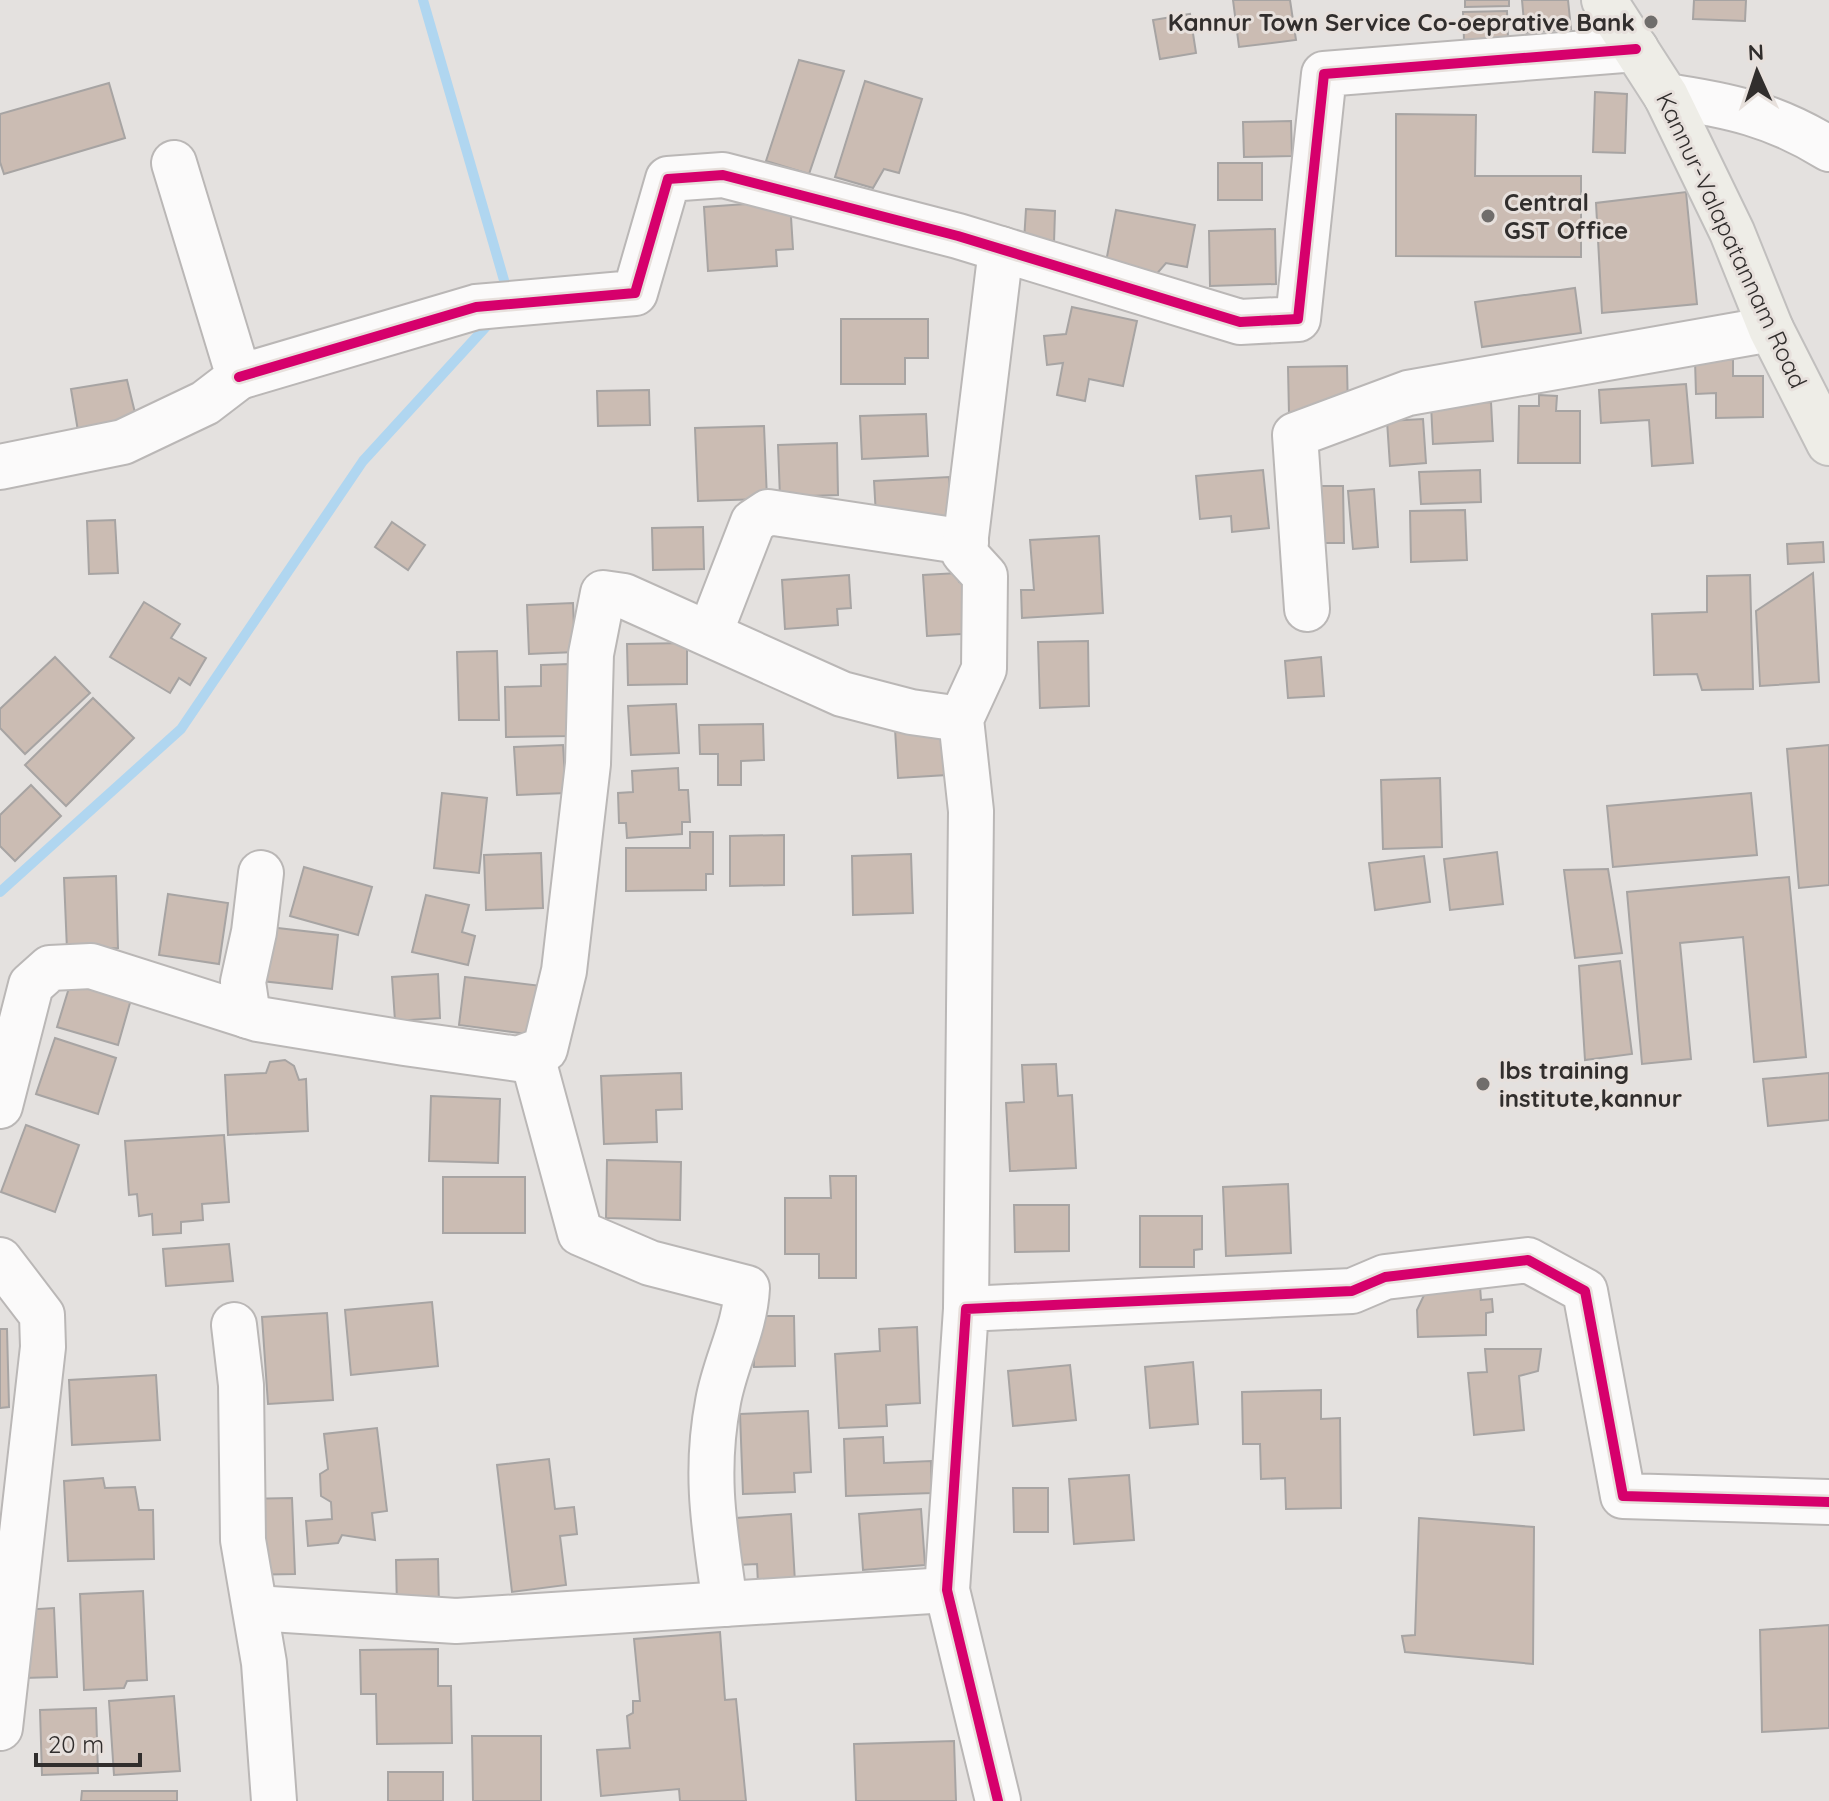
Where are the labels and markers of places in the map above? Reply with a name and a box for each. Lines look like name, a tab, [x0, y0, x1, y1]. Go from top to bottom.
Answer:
place label: Kannur Town Service Co-oeprative Bank	[1168, 7, 1635, 37]
marker: Kannur Town Service Co-oeprative Bank	[1642, 13, 1660, 31]
place label: Central GST Office	[1504, 187, 1628, 245]
marker: Central GST Office	[1479, 207, 1497, 225]
place label: lbs training institute,kannur	[1499, 1055, 1682, 1113]
marker: lbs training institute,kannur	[1474, 1075, 1492, 1093]

